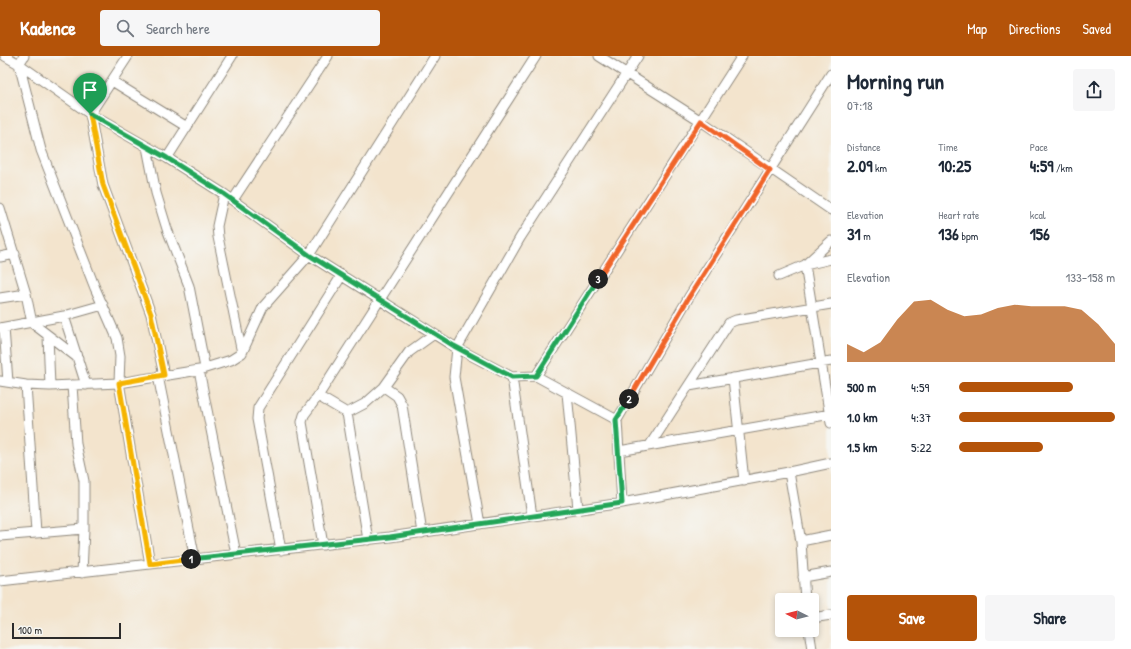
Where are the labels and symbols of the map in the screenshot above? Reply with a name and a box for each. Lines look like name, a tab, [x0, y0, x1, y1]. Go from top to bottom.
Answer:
pin	[73, 73, 107, 114]
pin: 3	[588, 269, 608, 289]
pin: 2	[619, 389, 639, 409]
pin: 1	[181, 549, 201, 569]
north arrow	[775, 593, 819, 637]
scale bar	[12, 621, 121, 640]

